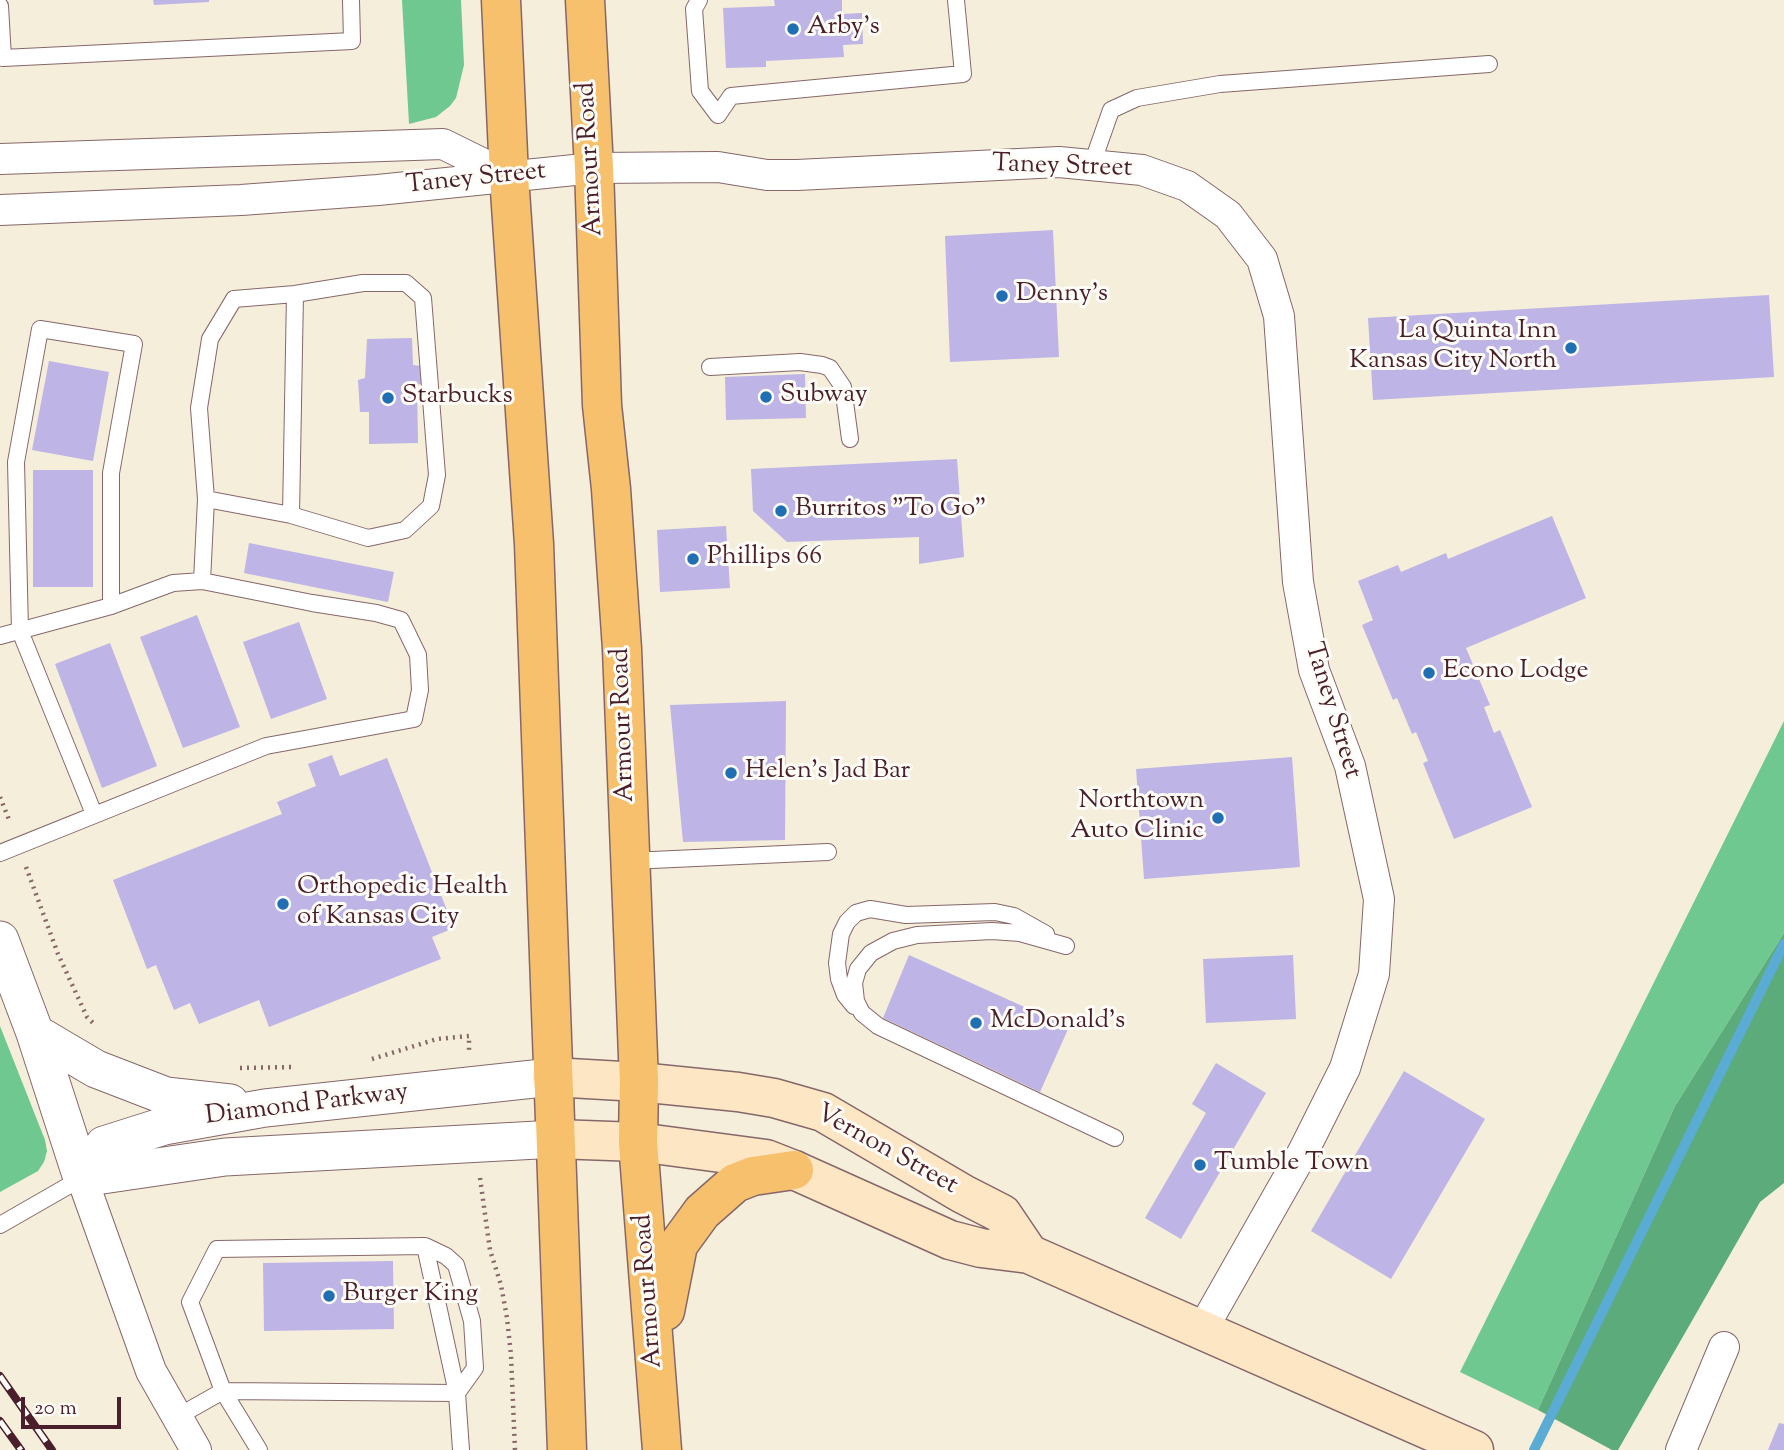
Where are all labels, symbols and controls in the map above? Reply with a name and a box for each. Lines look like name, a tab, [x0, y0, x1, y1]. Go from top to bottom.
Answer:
place label: Arby's	[807, 13, 880, 45]
marker: Arby's	[785, 21, 801, 37]
street label: Armour Road	[572, 81, 612, 237]
street label: Taney Street	[991, 150, 1133, 186]
street label: Taney Street	[405, 157, 547, 203]
place label: Denny's	[1016, 280, 1108, 312]
marker: Denny's	[994, 288, 1010, 304]
place label: La Quinta Inn Kansas City North	[1349, 317, 1557, 378]
marker: La Quinta Inn Kansas City North	[1563, 340, 1579, 356]
place label: Subway	[780, 381, 868, 413]
place label: Starbucks	[402, 382, 513, 414]
marker: Subway	[758, 389, 774, 405]
marker: Starbucks	[380, 390, 396, 406]
place label: Burritos "To Go"	[795, 495, 986, 527]
marker: Burritos "To Go"	[773, 503, 789, 519]
place label: Phillips 66	[707, 543, 822, 575]
marker: Phillips 66	[685, 551, 701, 567]
street label: Taney Street	[1296, 639, 1366, 783]
street label: Armour Road	[607, 647, 643, 803]
place label: Econo Lodge	[1443, 657, 1589, 689]
marker: Econo Lodge	[1421, 665, 1437, 681]
place label: Helen's Jad Bar	[745, 757, 910, 789]
marker: Helen's Jad Bar	[723, 765, 739, 781]
place label: Northtown Auto Clinic	[1070, 787, 1204, 848]
marker: Northtown Auto Clinic	[1210, 810, 1226, 826]
place label: Orthopedic Health of Kansas City	[297, 873, 508, 934]
marker: Orthopedic Health of Kansas City	[275, 896, 291, 912]
place label: McDonald's	[990, 1007, 1125, 1039]
marker: McDonald's	[968, 1015, 984, 1031]
street label: Diamond Parkway	[204, 1078, 410, 1134]
street label: Vernon Street	[809, 1099, 963, 1203]
place label: Tumble Town	[1214, 1149, 1369, 1181]
marker: Tumble Town	[1192, 1157, 1208, 1173]
street label: Armour Road	[629, 1213, 671, 1369]
place label: Burger King	[343, 1280, 478, 1312]
marker: Burger King	[321, 1288, 337, 1304]
scale bar	[24, 1384, 124, 1428]
text: 20 m	[34, 1394, 77, 1424]

